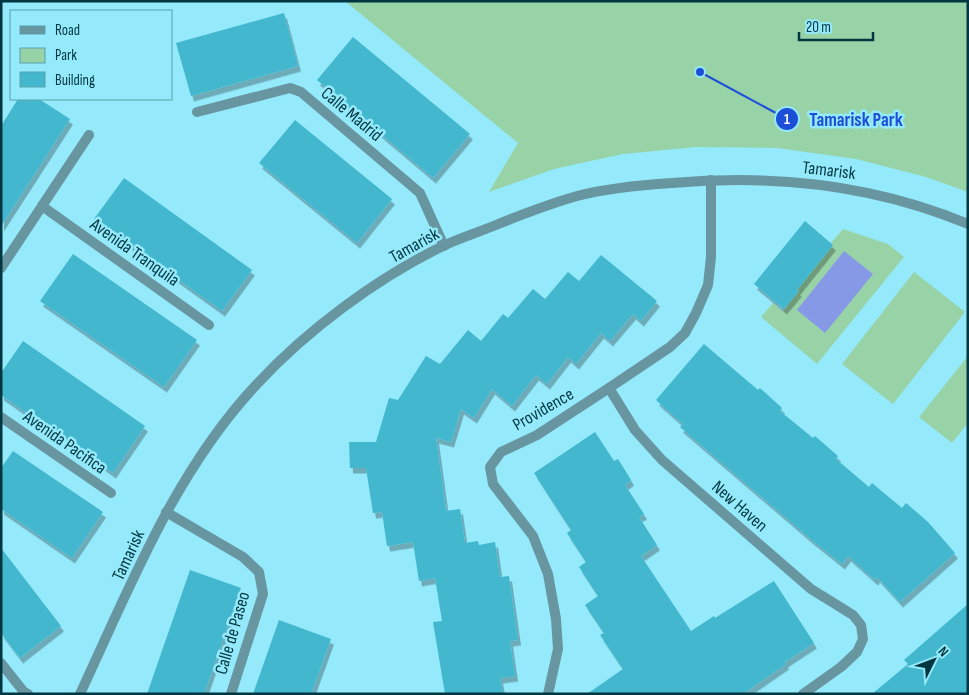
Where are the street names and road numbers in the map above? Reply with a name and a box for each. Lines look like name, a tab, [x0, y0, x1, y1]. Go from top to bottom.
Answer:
street label: Calle Madrid	[317, 83, 387, 146]
street label: Tamarisk	[801, 157, 857, 184]
street label: Avenida Tranquila	[85, 213, 183, 291]
street label: Tamarisk	[386, 223, 443, 268]
street label: Providence	[509, 384, 577, 435]
street label: Avenida Pacifica	[18, 406, 110, 479]
street label: New Haven	[707, 476, 772, 536]
street label: Tamarisk	[108, 526, 149, 584]
street label: Calle de Paseo	[211, 589, 254, 677]

